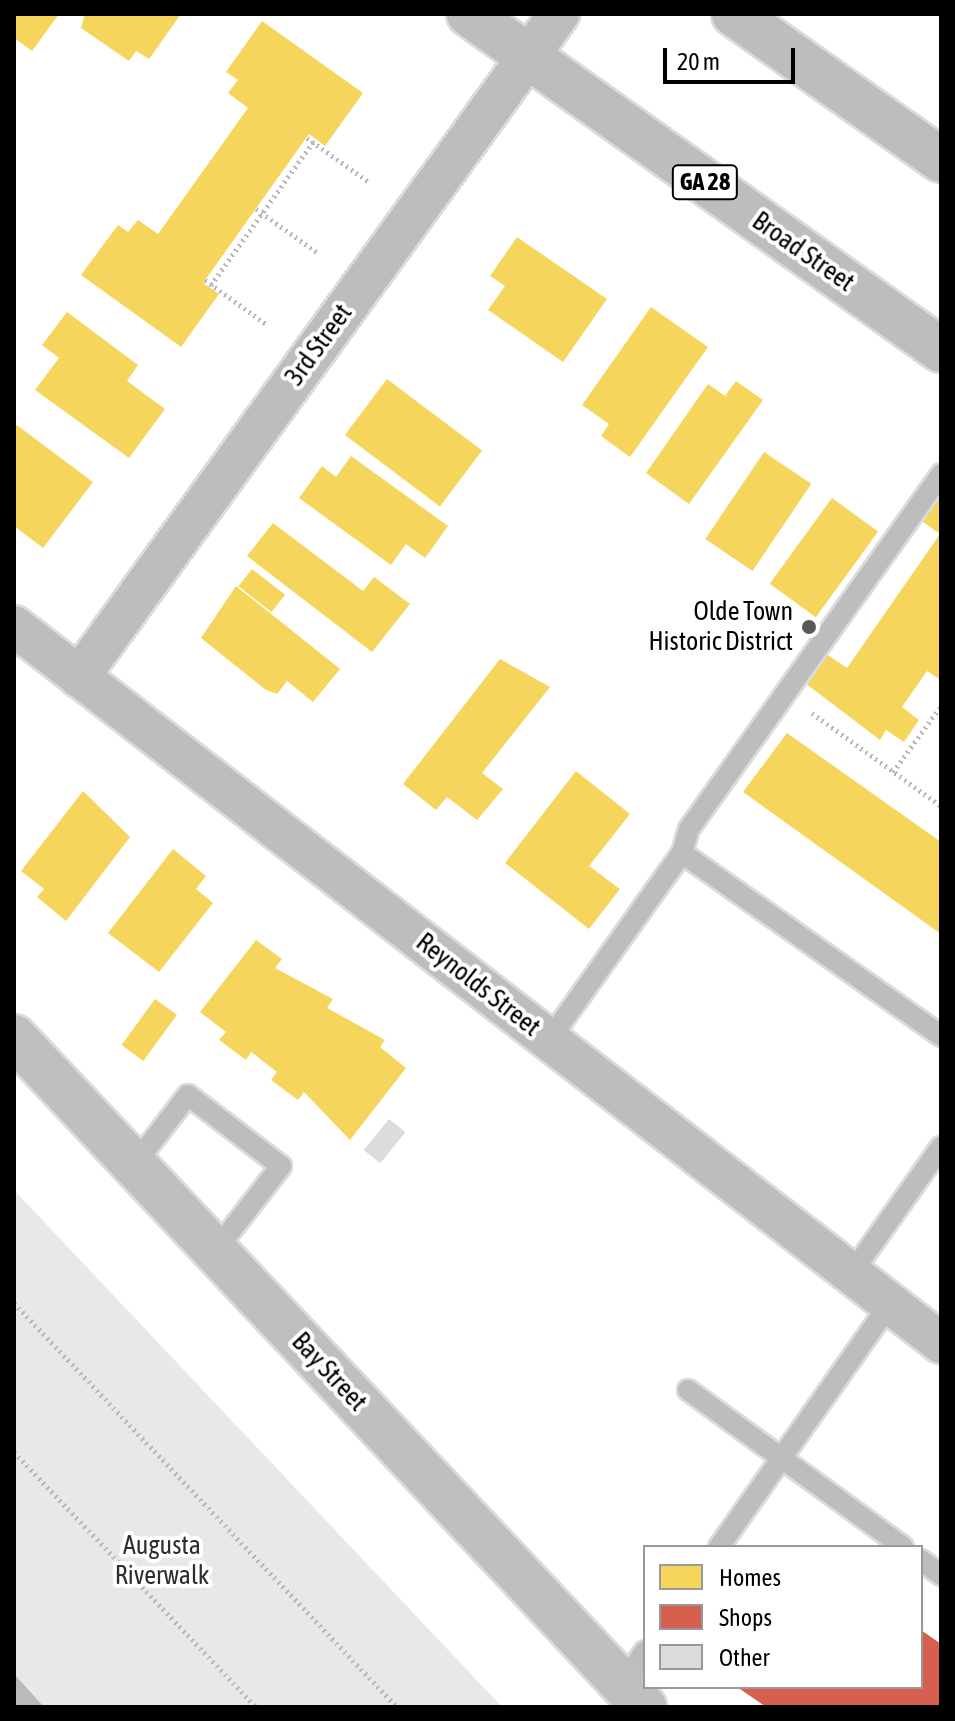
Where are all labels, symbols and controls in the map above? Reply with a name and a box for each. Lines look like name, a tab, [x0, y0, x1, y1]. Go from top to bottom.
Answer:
scale bar	[667, 32, 799, 82]
text: 20 m	[677, 48, 720, 75]
road number: GA 28	[671, 162, 739, 202]
street label: Broad Street	[746, 206, 860, 298]
street label: 3rd Street	[279, 298, 359, 392]
place label: Olde Town Historic District	[648, 596, 793, 658]
marker: Olde Town Historic District	[800, 618, 818, 636]
street label: Reynolds Street	[410, 927, 546, 1043]
street label: Bay Street	[285, 1326, 373, 1418]
park label: Augusta Riverwalk	[115, 1530, 209, 1592]
legend	[643, 1545, 923, 1689]
text: Homes	[719, 1564, 781, 1591]
text: Shops	[719, 1604, 772, 1631]
text: Other	[719, 1644, 770, 1671]

